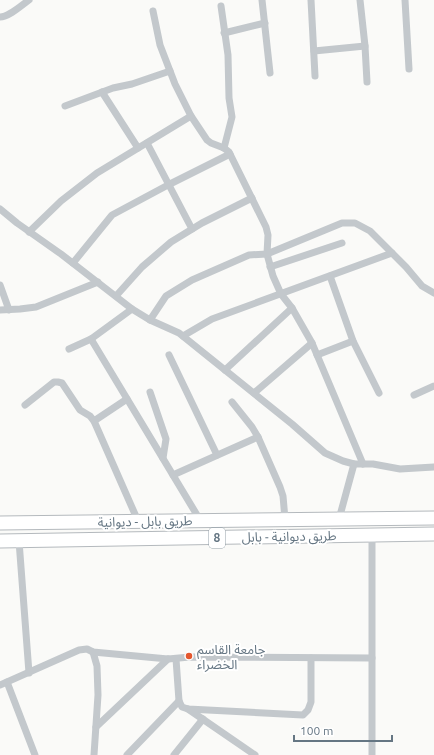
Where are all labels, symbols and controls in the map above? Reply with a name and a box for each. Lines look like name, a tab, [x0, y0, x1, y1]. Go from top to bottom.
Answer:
street label: طريق بابل - ديوانية	[97, 513, 193, 531]
road number: 8	[209, 528, 225, 548]
street label: طريق ديوانية - بابل	[241, 528, 337, 546]
place label: جامعة القاسم الخضراء	[197, 642, 266, 672]
marker: جامعة القاسم الخضراء	[184, 651, 194, 661]
scale bar	[294, 717, 392, 743]
text: 100 m	[300, 724, 333, 737]

